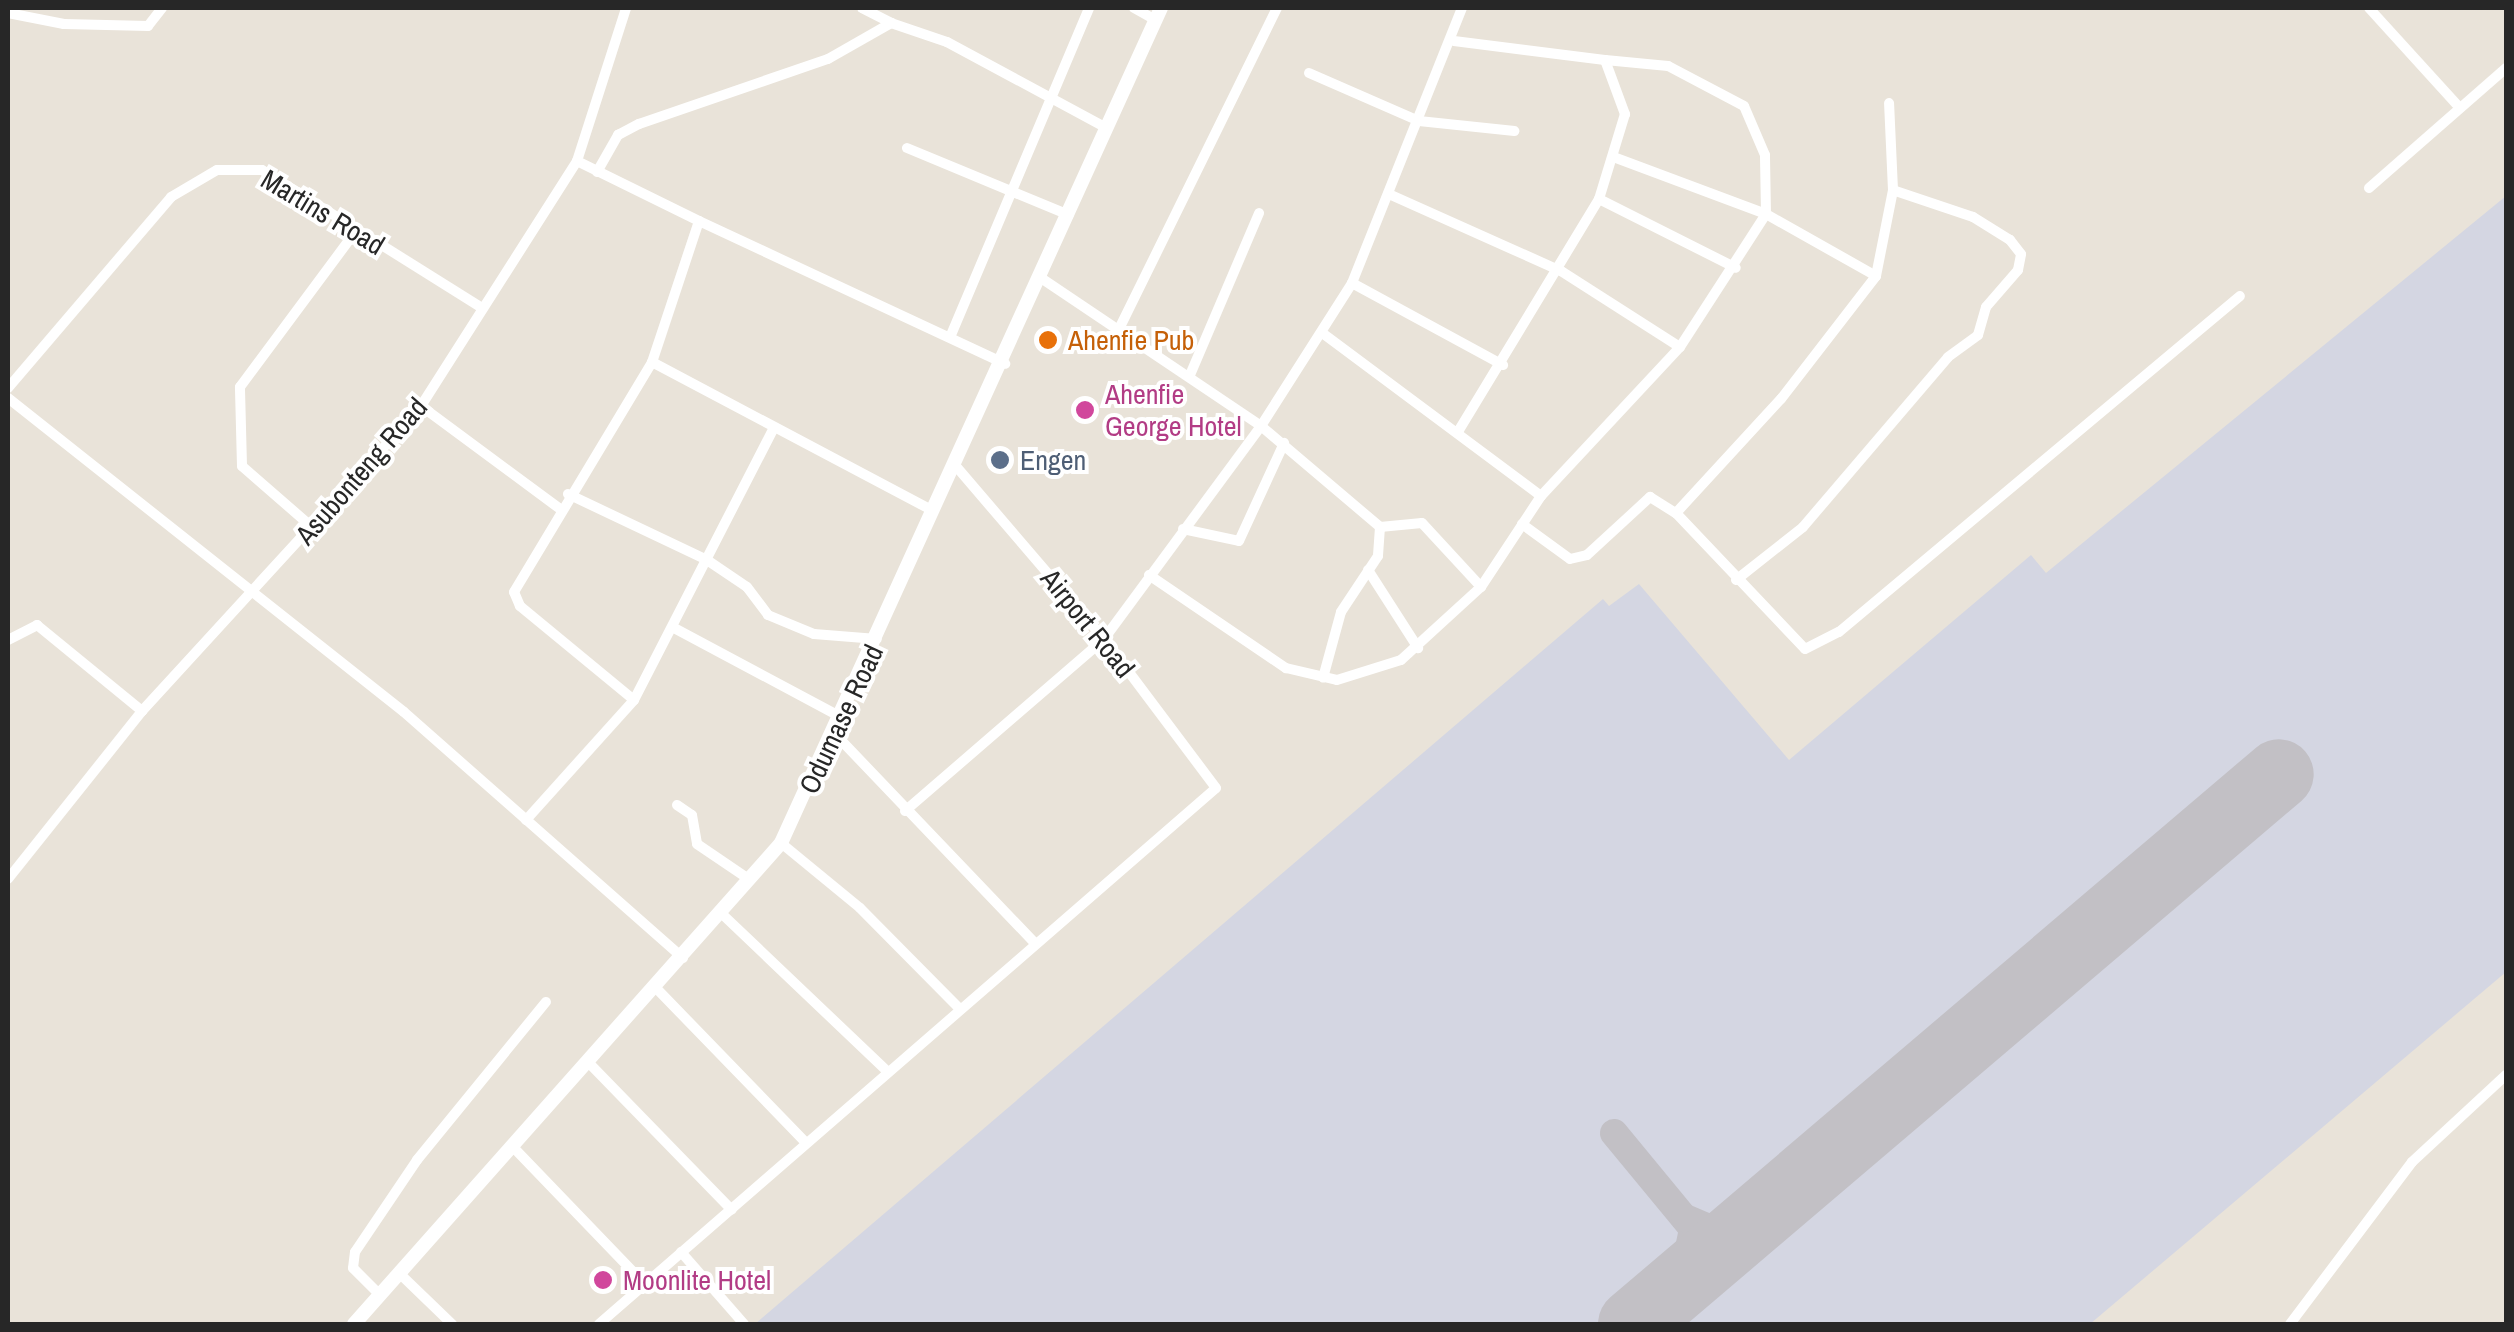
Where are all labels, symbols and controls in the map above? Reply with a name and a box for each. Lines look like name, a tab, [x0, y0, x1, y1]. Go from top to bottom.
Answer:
street label: Martins Road	[255, 162, 391, 262]
place label: Ahenfie Pub	[1068, 323, 1194, 357]
marker: Ahenfie Pub	[1037, 329, 1059, 351]
place label: Ahenfie George Hotel	[1105, 377, 1242, 443]
street label: Asubonteng Road	[288, 391, 434, 551]
marker: Ahenfie George Hotel	[1074, 399, 1096, 421]
place label: Engen	[1020, 443, 1086, 477]
marker: Engen	[989, 449, 1011, 471]
street label: Airport Road	[1034, 562, 1142, 684]
street label: Odumase Road	[792, 639, 890, 799]
place label: Moonlite Hotel	[623, 1263, 771, 1297]
marker: Moonlite Hotel	[592, 1269, 614, 1291]

